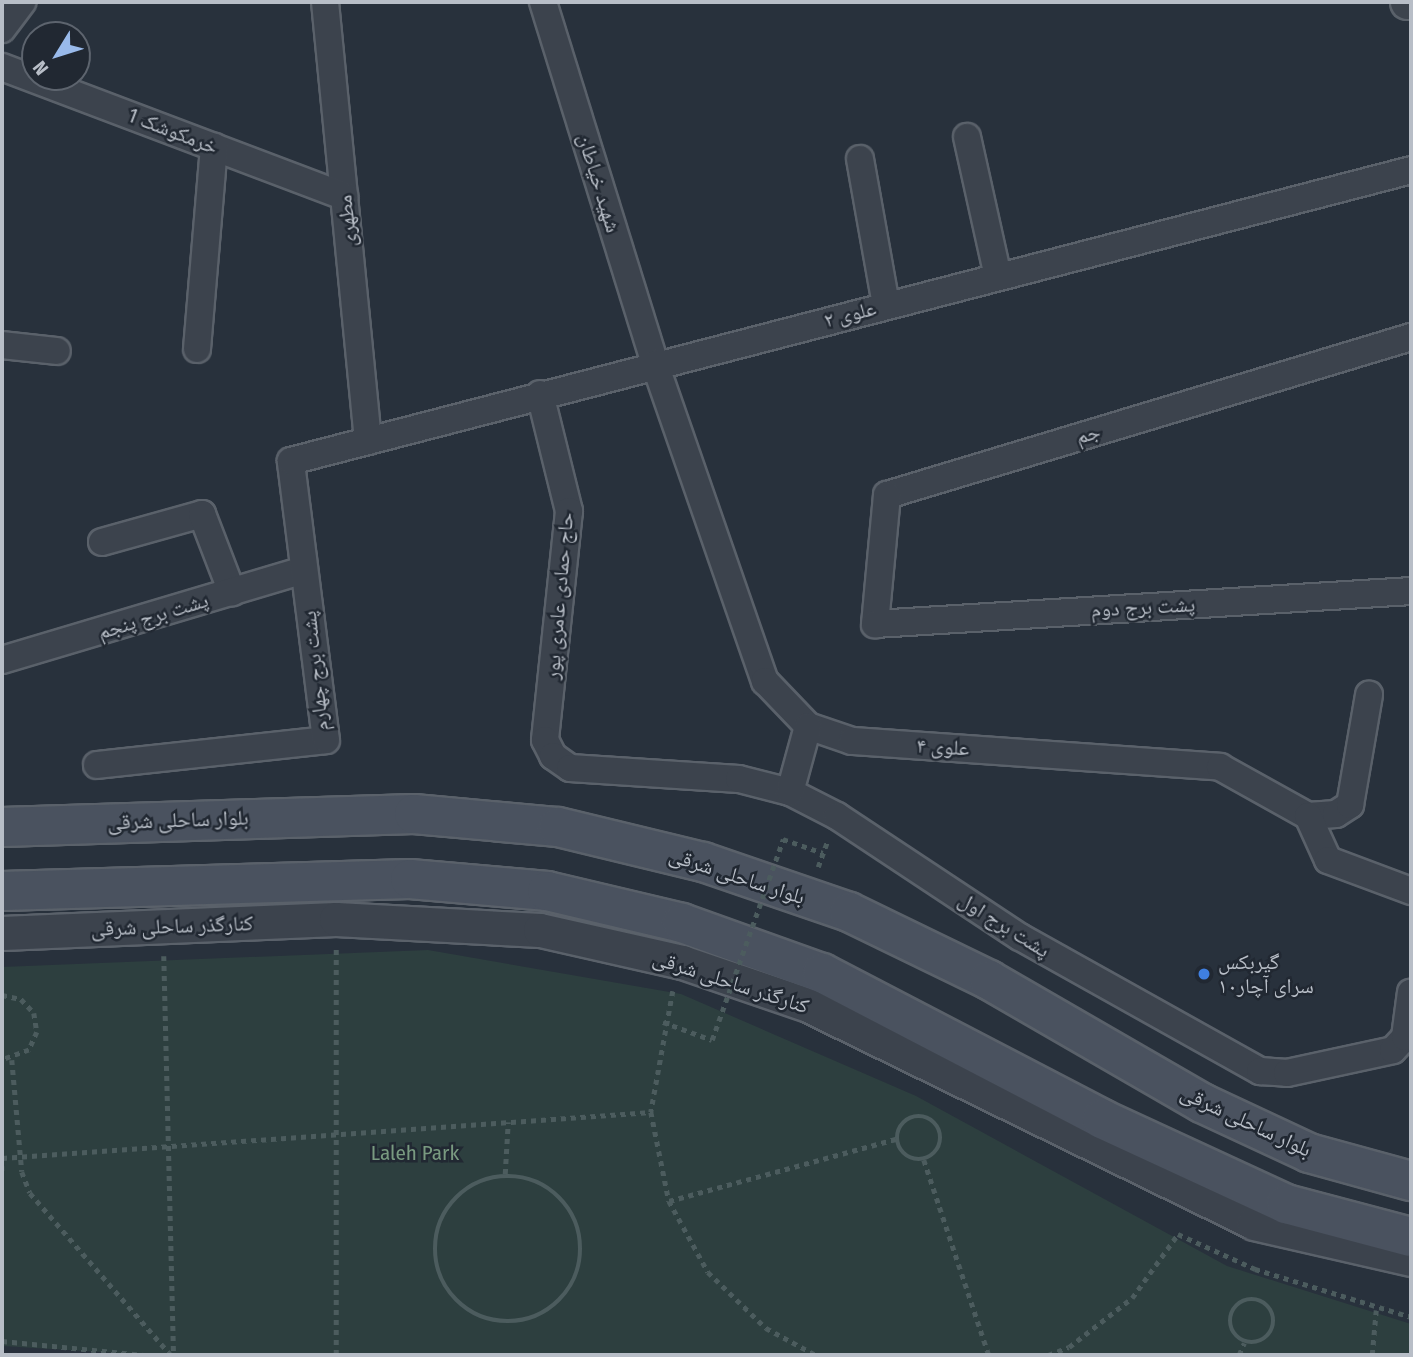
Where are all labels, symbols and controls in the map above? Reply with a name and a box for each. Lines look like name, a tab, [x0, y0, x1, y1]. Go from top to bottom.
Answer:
north arrow	[21, 21, 91, 91]
text: N	[28, 56, 53, 80]
street label: خرمکوشک 1	[125, 102, 221, 160]
street label: شهید خیاطان	[572, 131, 626, 235]
street label: مطهری	[332, 194, 362, 248]
street label: علوی ۲	[821, 295, 879, 333]
street label: جم	[1073, 418, 1103, 450]
street label: حاج حمادی عامری پور	[539, 511, 579, 681]
street label: پشت برج پنجم	[95, 587, 211, 645]
street label: پشت برج دوم	[1090, 592, 1196, 622]
street label: پشت برج چهارم	[296, 610, 334, 732]
street label: علوی ۴	[916, 733, 970, 761]
street label: بلوار ساحلی شرقی	[107, 805, 249, 835]
street label: بلوار ساحلی شرقی	[666, 842, 808, 910]
street label: پشت برج اول	[954, 887, 1054, 963]
street label: کنارگذر ساحلی شرقی	[90, 911, 254, 941]
street label: کنارگذر ساحلی شرقی	[650, 945, 812, 1019]
place label: گیربکس سرای آچار۱۰	[1218, 949, 1314, 999]
marker: گیربکس سرای آچار۱۰	[1196, 966, 1212, 982]
street label: بلوار ساحلی شرقی	[1177, 1080, 1315, 1162]
park label: Laleh Park	[371, 1140, 459, 1166]

